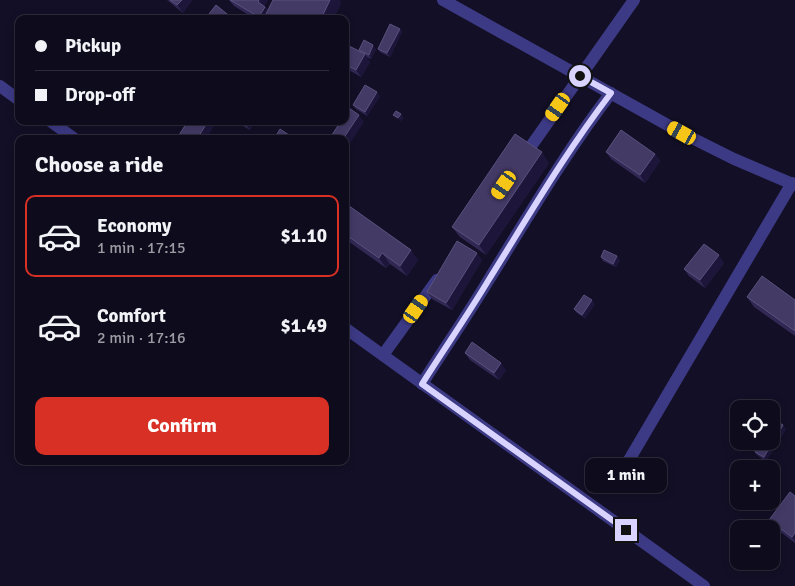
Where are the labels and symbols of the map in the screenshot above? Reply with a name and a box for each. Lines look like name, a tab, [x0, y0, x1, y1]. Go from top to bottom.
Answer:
route start	[569, 65, 591, 87]
car	[543, 90, 572, 124]
car	[665, 119, 698, 147]
car	[489, 168, 518, 202]
car	[401, 292, 430, 326]
callout: 1 min	[585, 458, 667, 492]
route end	[615, 519, 637, 541]

